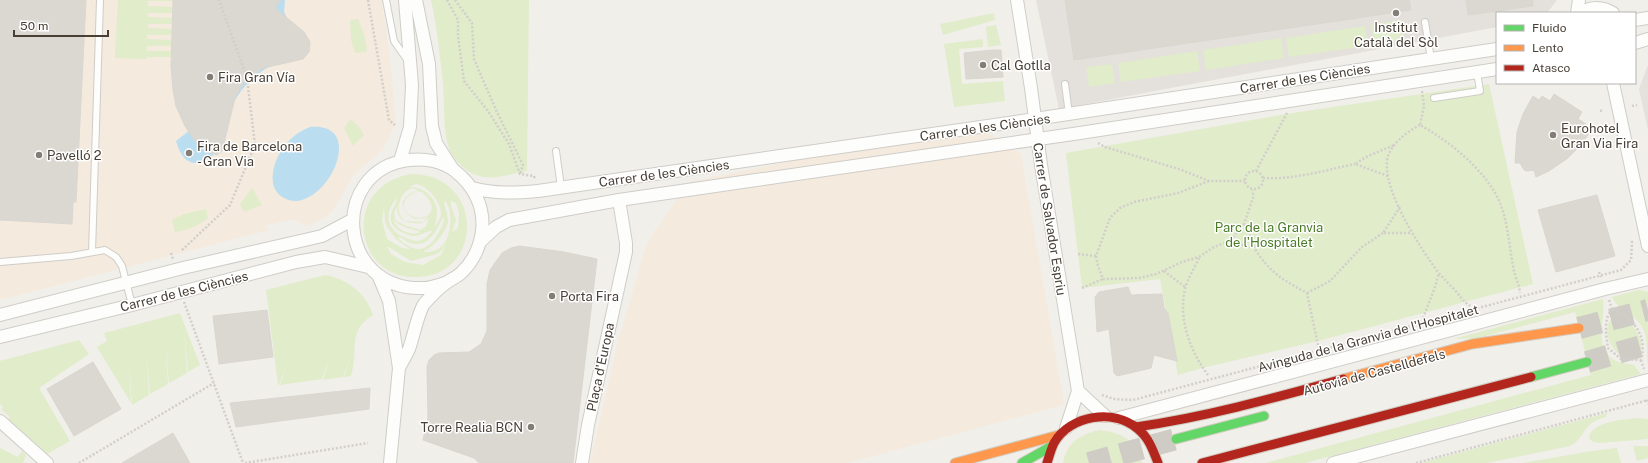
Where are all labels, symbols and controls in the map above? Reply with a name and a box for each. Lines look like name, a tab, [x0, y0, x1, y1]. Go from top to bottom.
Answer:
marker: Institut Català del Sòl	[1391, 8, 1401, 18]
scale bar	[14, 12, 108, 38]
legend	[1496, 12, 1636, 84]
text: 50 m	[20, 19, 48, 33]
place label: Institut Català del Sòl	[1354, 20, 1438, 50]
text: Fluido	[1532, 21, 1567, 35]
text: Lento	[1532, 41, 1564, 55]
place label: Cal Gotlla	[991, 58, 1051, 73]
marker: Cal Gotlla	[978, 60, 988, 70]
street label: Carrer de les Ciències	[1239, 61, 1371, 96]
text: Atasco	[1532, 61, 1571, 75]
place label: Fira Gran Vía	[218, 70, 295, 85]
marker: Fira Gran Vía	[205, 72, 215, 82]
street label: Carrer de les Ciències	[919, 111, 1051, 144]
place label: Eurohotel Gran Via Fira	[1561, 121, 1638, 151]
marker: Eurohotel Gran Via Fira	[1548, 130, 1558, 140]
place label: Fira de Barcelona - Gran Via	[197, 139, 302, 169]
street label: Carrer de Salvador Espriu	[1030, 142, 1069, 296]
place label: Pavelló 2	[47, 148, 102, 163]
marker: Fira de Barcelona - Gran Via	[184, 148, 194, 158]
marker: Pavelló 2	[34, 150, 44, 160]
street label: Carrer de les Ciències	[598, 157, 730, 190]
park label: Parc de la Granvia de l'Hospitalet	[1215, 220, 1323, 250]
street label: Carrer de les Ciències	[119, 268, 250, 315]
place label: Porta Fira	[560, 289, 619, 304]
marker: Porta Fira	[547, 291, 557, 301]
street label: Avinguda de la Granvia de l'Hospitalet	[1256, 302, 1480, 375]
street label: Plaça d'Europa	[584, 321, 617, 413]
street label: Autovia de Castelldefels	[1301, 346, 1447, 399]
place label: Torre Realia BCN	[420, 420, 523, 435]
marker: Torre Realia BCN	[526, 422, 536, 432]

